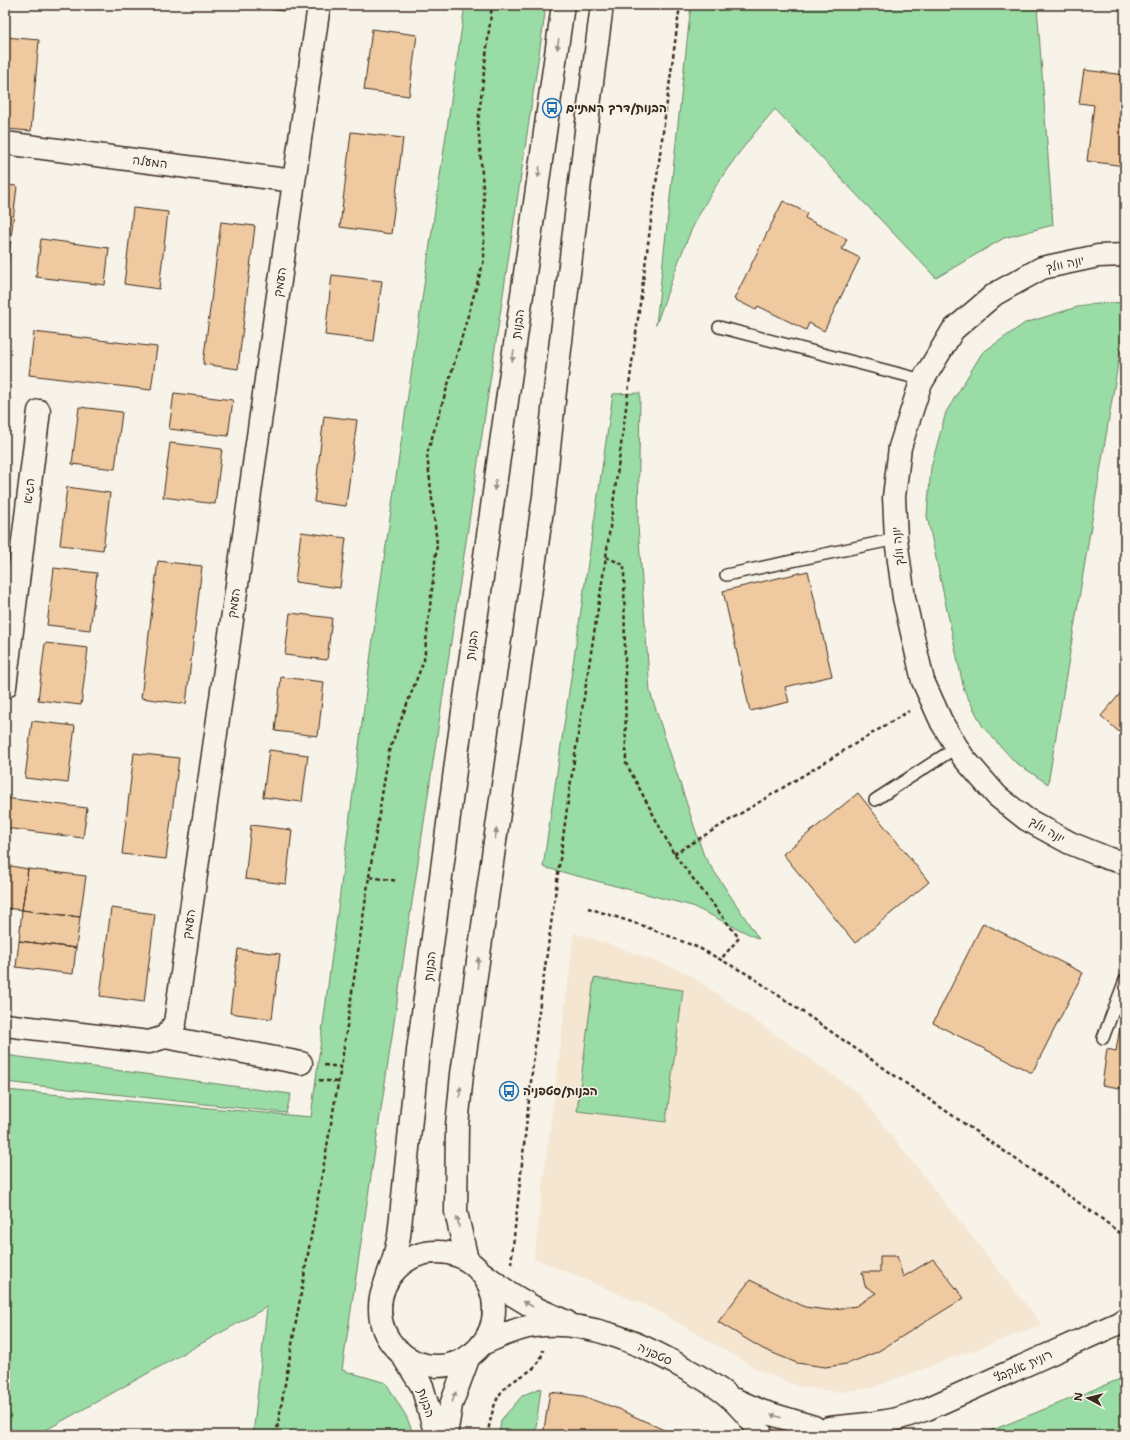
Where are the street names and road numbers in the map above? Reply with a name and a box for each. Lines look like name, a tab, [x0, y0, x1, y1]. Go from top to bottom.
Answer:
street label: המעלה	[132, 152, 168, 172]
street label: יונה וולך	[1044, 252, 1086, 276]
street label: העמק	[270, 266, 290, 298]
street label: הבנות	[508, 308, 528, 340]
street label: הגיא	[19, 477, 39, 505]
street label: יונה וולך	[888, 526, 908, 566]
street label: העמק	[224, 587, 244, 619]
street label: הבנות	[462, 629, 482, 661]
street label: יונה וולך	[1026, 813, 1068, 847]
street label: העמק	[179, 908, 199, 940]
street label: הבנות	[420, 950, 440, 982]
street label: סטפניה	[635, 1339, 675, 1369]
street label: רונית אלקבץ	[991, 1346, 1055, 1386]
street label: הבנות	[414, 1386, 438, 1420]

